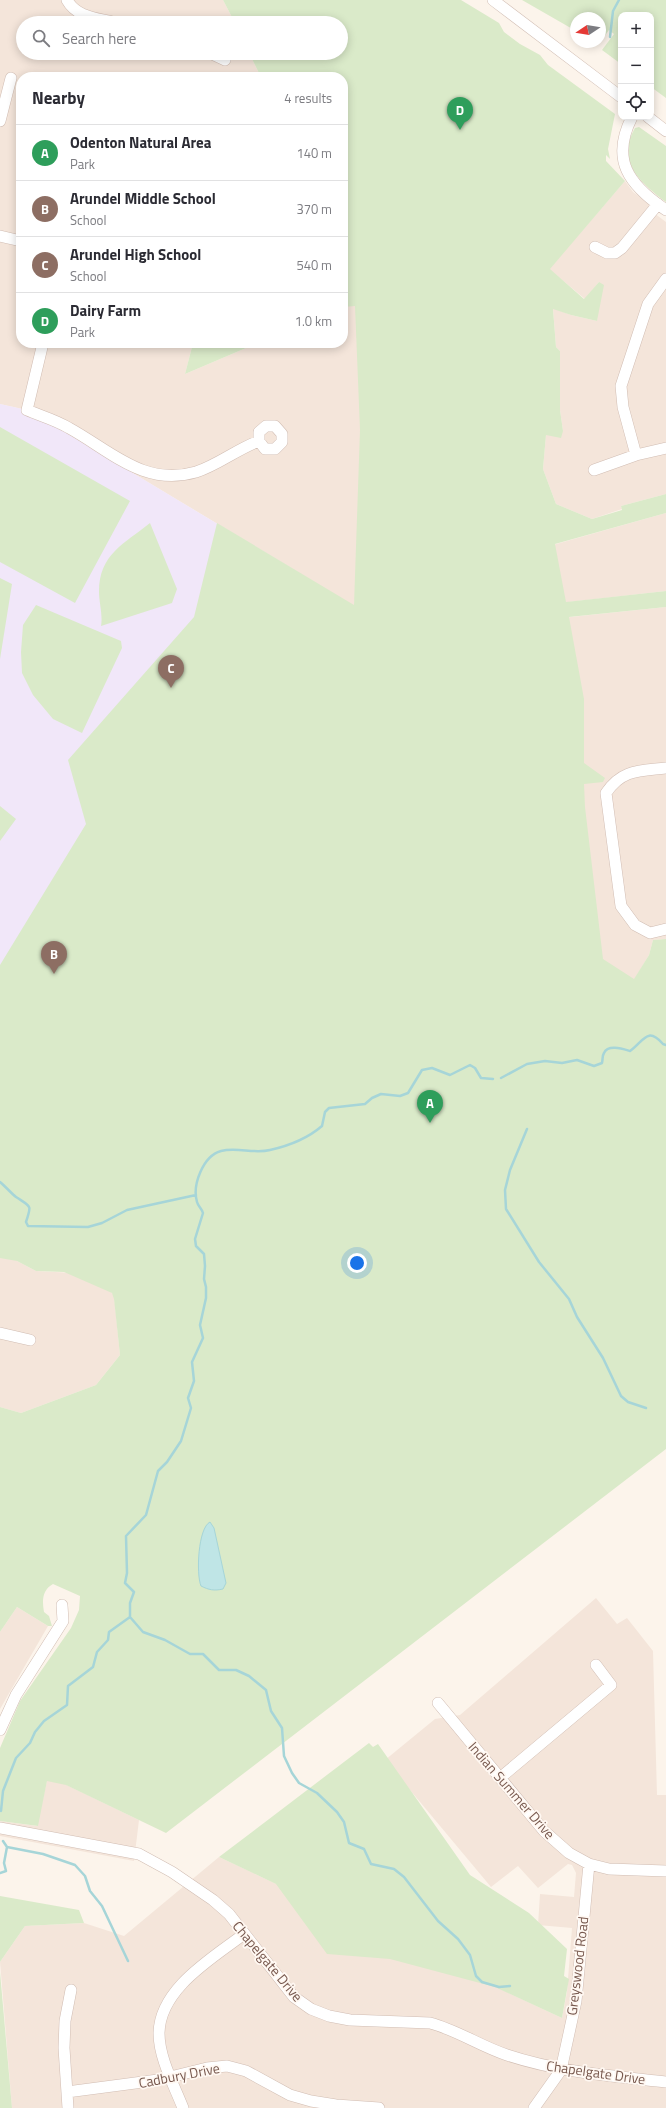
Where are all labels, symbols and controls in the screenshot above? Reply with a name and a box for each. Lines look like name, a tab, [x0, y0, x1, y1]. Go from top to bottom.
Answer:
north arrow	[570, 12, 606, 48]
map controls	[618, 12, 654, 120]
button: +	[618, 12, 654, 48]
search box	[16, 16, 348, 60]
icon: search	[30, 27, 52, 49]
text: Search here	[62, 27, 136, 50]
button: −	[618, 48, 654, 84]
button: locate	[618, 84, 654, 120]
text: Nearby	[32, 85, 85, 111]
text: 4 results	[284, 88, 332, 108]
pin: D	[447, 97, 473, 130]
text: Odenton Natural Area	[70, 131, 211, 154]
text: A	[41, 143, 49, 163]
text: 140 m	[296, 143, 332, 163]
text: Park	[70, 154, 95, 174]
text: Arundel Middle School	[70, 187, 216, 210]
text: B	[41, 199, 49, 219]
text: 370 m	[296, 199, 332, 219]
text: School	[70, 210, 106, 230]
text: Arundel High School	[70, 243, 201, 266]
text: C	[41, 255, 49, 275]
text: 540 m	[296, 255, 332, 275]
text: School	[70, 266, 106, 286]
text: Dairy Farm	[70, 299, 141, 322]
text: D	[41, 311, 49, 331]
text: 1.0 km	[295, 311, 332, 331]
text: Park	[70, 322, 95, 342]
pin: C	[158, 655, 184, 688]
pin: B	[41, 941, 67, 974]
pin: A	[417, 1090, 443, 1123]
your location	[347, 1253, 367, 1273]
street label: Indian Summer Drive	[464, 1737, 560, 1843]
street label: Greyswood Road	[561, 1915, 593, 2017]
street label: Chapelgate Drive	[228, 1916, 308, 2006]
street label: Chapelgate Drive	[545, 2055, 647, 2089]
street label: Cadbury Drive	[137, 2057, 221, 2093]

